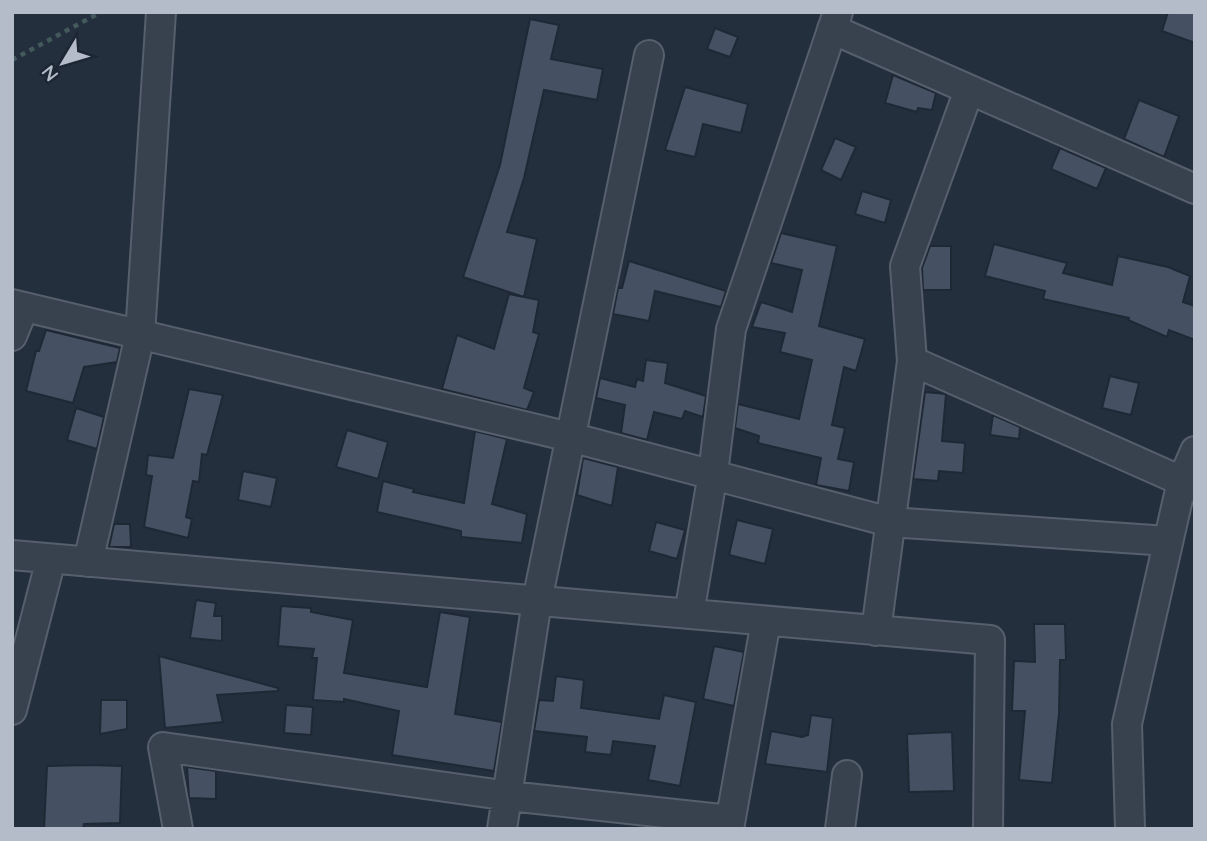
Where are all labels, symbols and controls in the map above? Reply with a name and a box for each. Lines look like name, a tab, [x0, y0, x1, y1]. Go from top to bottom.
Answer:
north arrow	[28, 28, 98, 98]
text: N	[36, 61, 63, 86]

